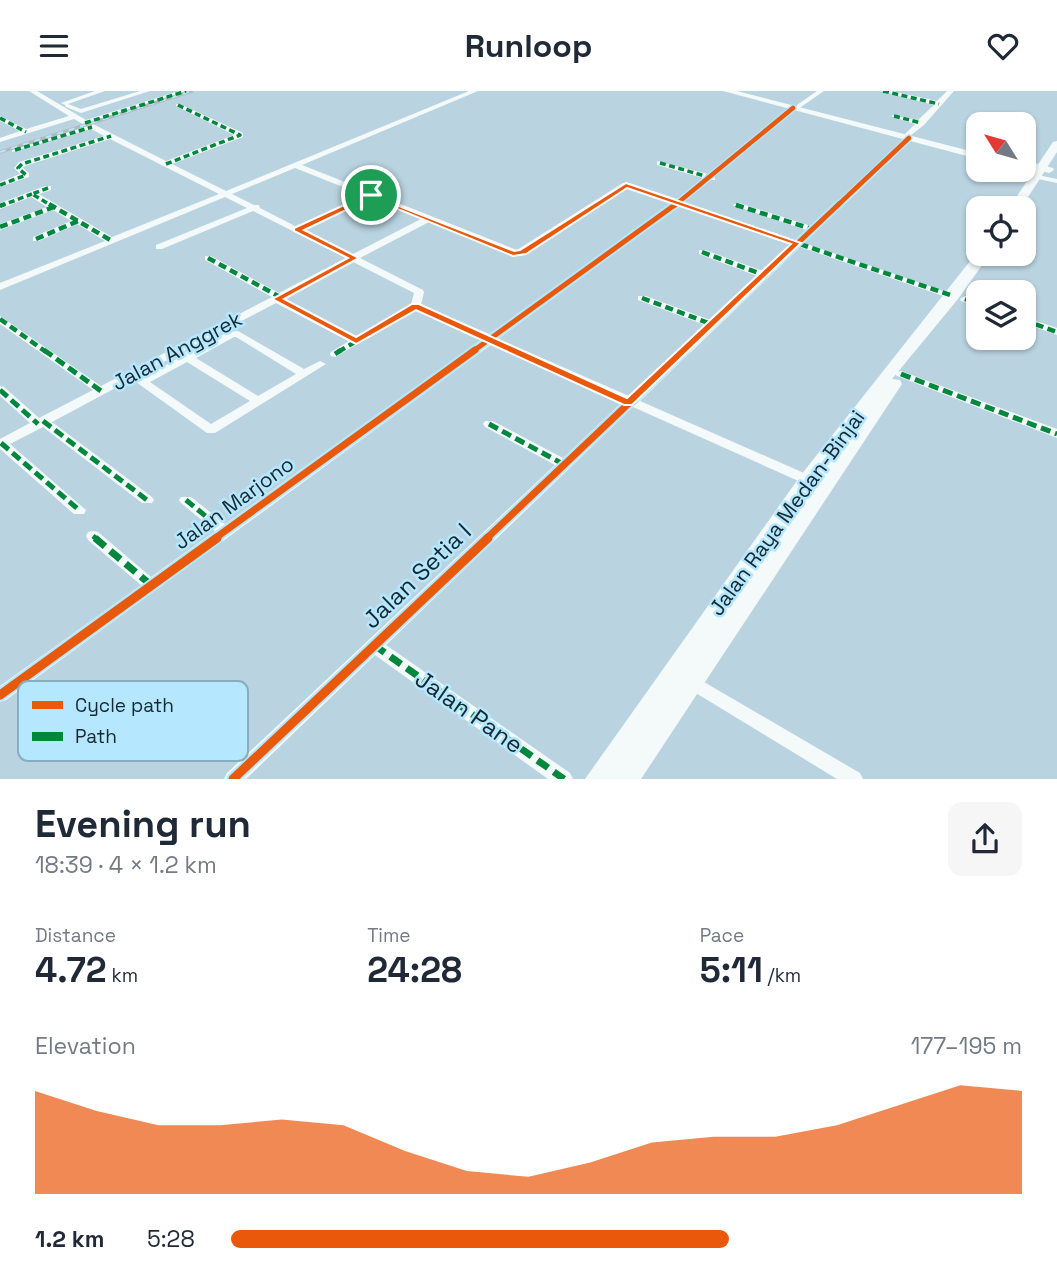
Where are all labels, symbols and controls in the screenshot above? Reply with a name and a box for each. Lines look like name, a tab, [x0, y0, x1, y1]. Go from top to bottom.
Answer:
text: Runloop	[465, 26, 592, 66]
icon: menu	[35, 27, 73, 65]
icon: heart	[984, 27, 1022, 65]
north arrow	[966, 112, 1036, 182]
map controls	[966, 112, 1036, 350]
pin	[341, 165, 401, 225]
icon: arrive	[352, 176, 390, 214]
button: locate	[966, 196, 1036, 266]
button: layers	[966, 280, 1036, 350]
street label: Jalan Anggrek	[107, 305, 246, 396]
street label: Jalan Raya Medan-Binjai	[703, 405, 870, 621]
street label: Jalan Marjono	[168, 450, 299, 555]
street label: Jalan Setia I	[356, 516, 477, 635]
street label: Jalan Pane	[409, 663, 529, 760]
legend	[18, 681, 248, 761]
text: Cycle path	[75, 693, 174, 718]
text: Path	[75, 724, 117, 749]
text: Evening run	[35, 800, 251, 848]
button: share	[948, 802, 1022, 876]
text: 18:39 · 4 × 1.2 km	[35, 850, 217, 880]
text: Distance	[35, 923, 116, 948]
text: Time	[367, 923, 411, 948]
text: Pace	[700, 923, 744, 948]
text: 4.72	[35, 948, 107, 992]
text: 24:28	[367, 948, 462, 992]
text: 5:11	[700, 948, 763, 992]
text: km	[107, 963, 138, 988]
text: /km	[763, 963, 801, 988]
text: Elevation	[35, 1031, 136, 1061]
text: 177–195 m	[911, 1031, 1022, 1061]
text: 1.2 km	[35, 1224, 104, 1254]
text: 5:28	[147, 1224, 195, 1254]

